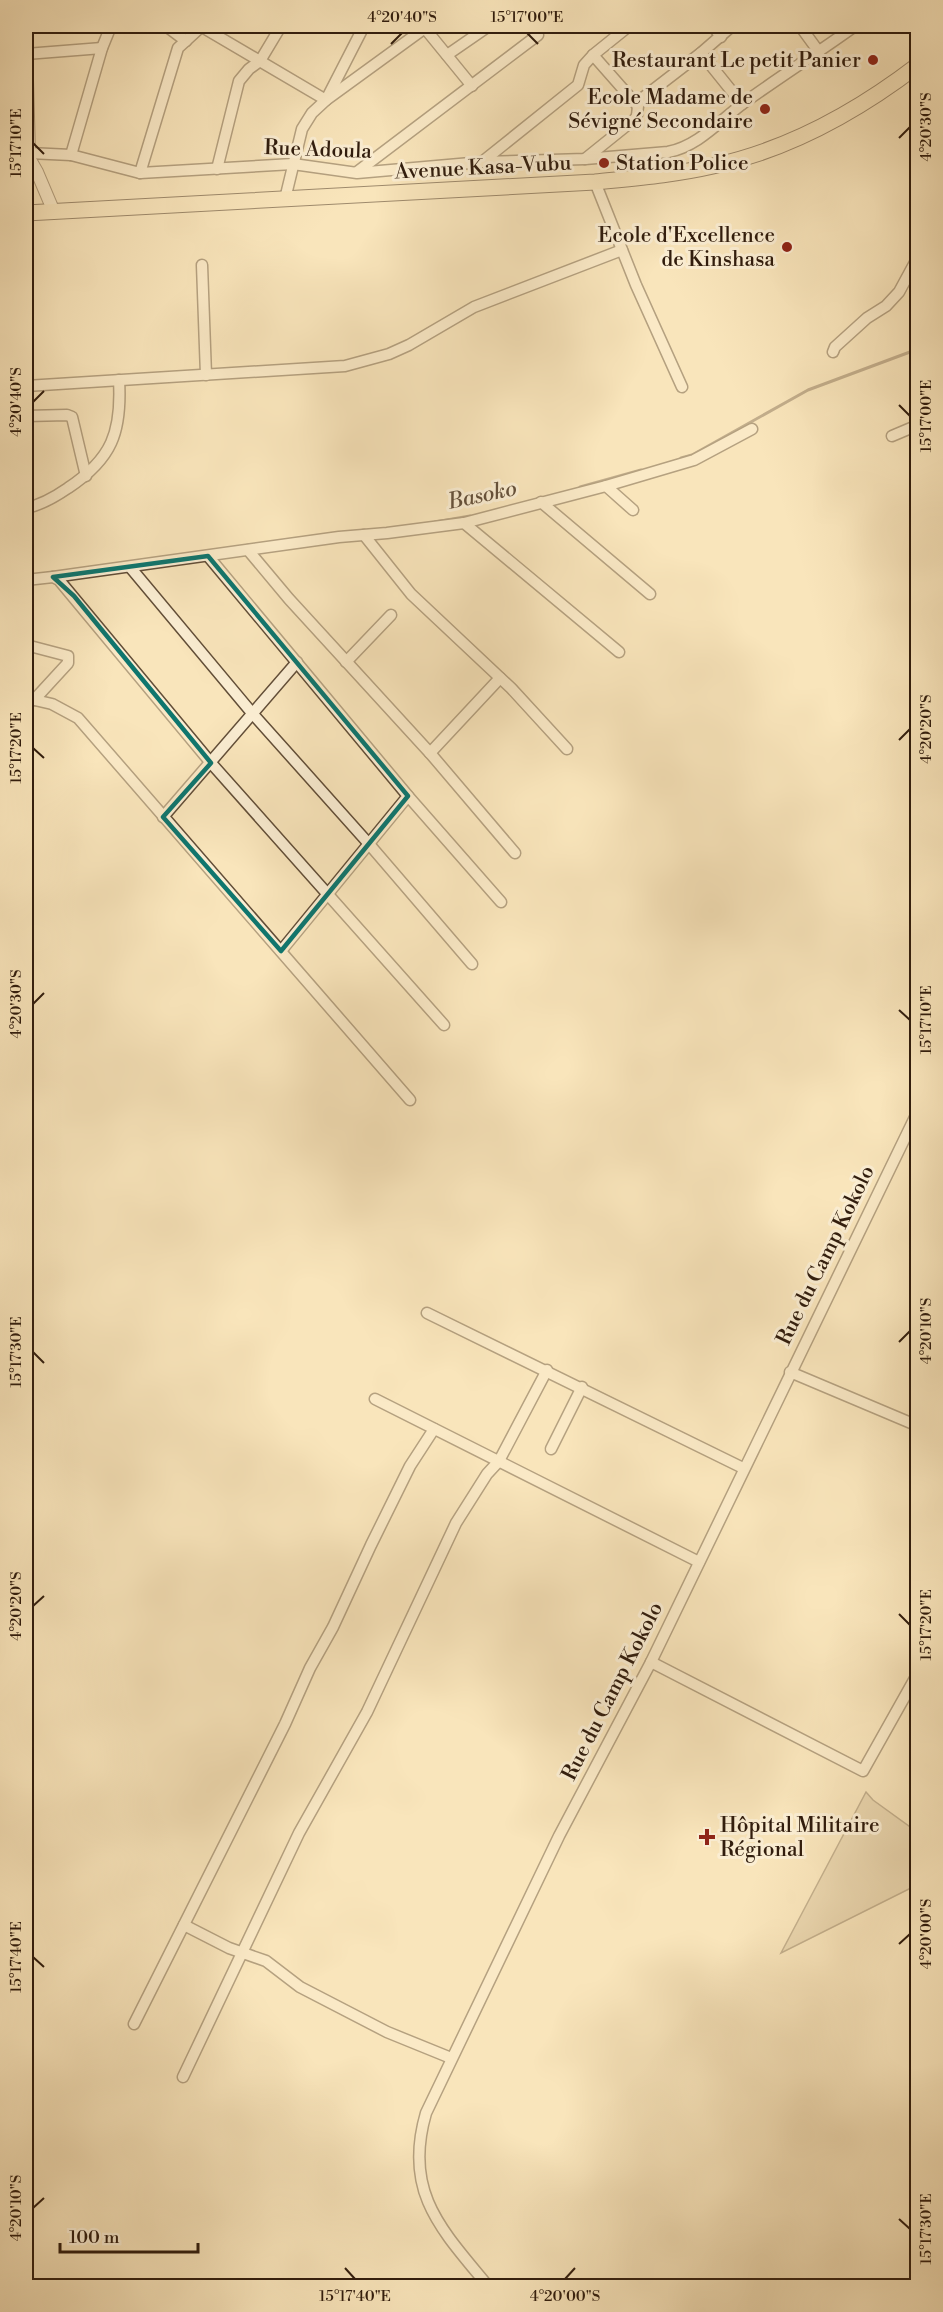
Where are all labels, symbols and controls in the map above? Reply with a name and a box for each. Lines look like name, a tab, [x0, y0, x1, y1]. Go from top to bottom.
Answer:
text: 4°20'40"S	[367, 8, 437, 27]
text: 15°17'00"E	[491, 8, 563, 27]
place label: Restaurant Le petit Panier	[612, 48, 861, 74]
marker: Restaurant Le petit Panier	[866, 53, 880, 67]
place label: Ecole Madame de Sévigné Secondaire	[568, 85, 753, 135]
text: 4°20'30"S	[917, 93, 936, 162]
marker: Ecole Madame de Sévigné Secondaire	[758, 102, 772, 116]
text: 15°17'10"E	[7, 108, 26, 178]
street label: Rue Adoula	[264, 135, 373, 165]
street label: Avenue Kasa-Vubu	[393, 150, 572, 186]
place label: Station Police	[616, 151, 749, 177]
marker: Station Police	[597, 156, 611, 170]
place label: Ecole d'Excellence de Kinshasa	[598, 223, 775, 273]
marker: Ecole d'Excellence de Kinshasa	[780, 240, 794, 254]
text: 4°20'40"S	[7, 367, 26, 437]
text: 15°17'00"E	[917, 380, 936, 452]
water label: Basoko	[444, 475, 519, 516]
text: 4°20'20"S	[917, 694, 936, 764]
text: 15°17'20"E	[7, 712, 26, 784]
text: 4°20'30"S	[7, 970, 26, 1039]
text: 15°17'10"E	[917, 985, 936, 1055]
street label: Rue du Camp Kokolo	[771, 1161, 881, 1350]
text: 4°20'10"S	[917, 1298, 936, 1364]
text: 15°17'30"E	[7, 1316, 26, 1388]
text: 4°20'20"S	[7, 1571, 26, 1641]
text: 15°17'20"E	[917, 1589, 936, 1661]
street label: Rue du Camp Kokolo	[557, 1598, 669, 1785]
place label: Hôpital Militaire Régional	[720, 1813, 880, 1863]
marker: Hôpital Militaire Régional	[698, 1828, 716, 1846]
text: 4°20'00"S	[917, 1899, 936, 1969]
text: 15°17'40"E	[7, 1921, 26, 1993]
text: 4°20'10"S	[7, 2175, 26, 2241]
text: 15°17'30"E	[917, 2193, 936, 2265]
scale bar	[60, 2216, 198, 2254]
text: 100 m	[69, 2226, 120, 2249]
text: 15°17'40"E	[319, 2287, 391, 2306]
text: 4°20'00"S	[530, 2287, 600, 2306]

